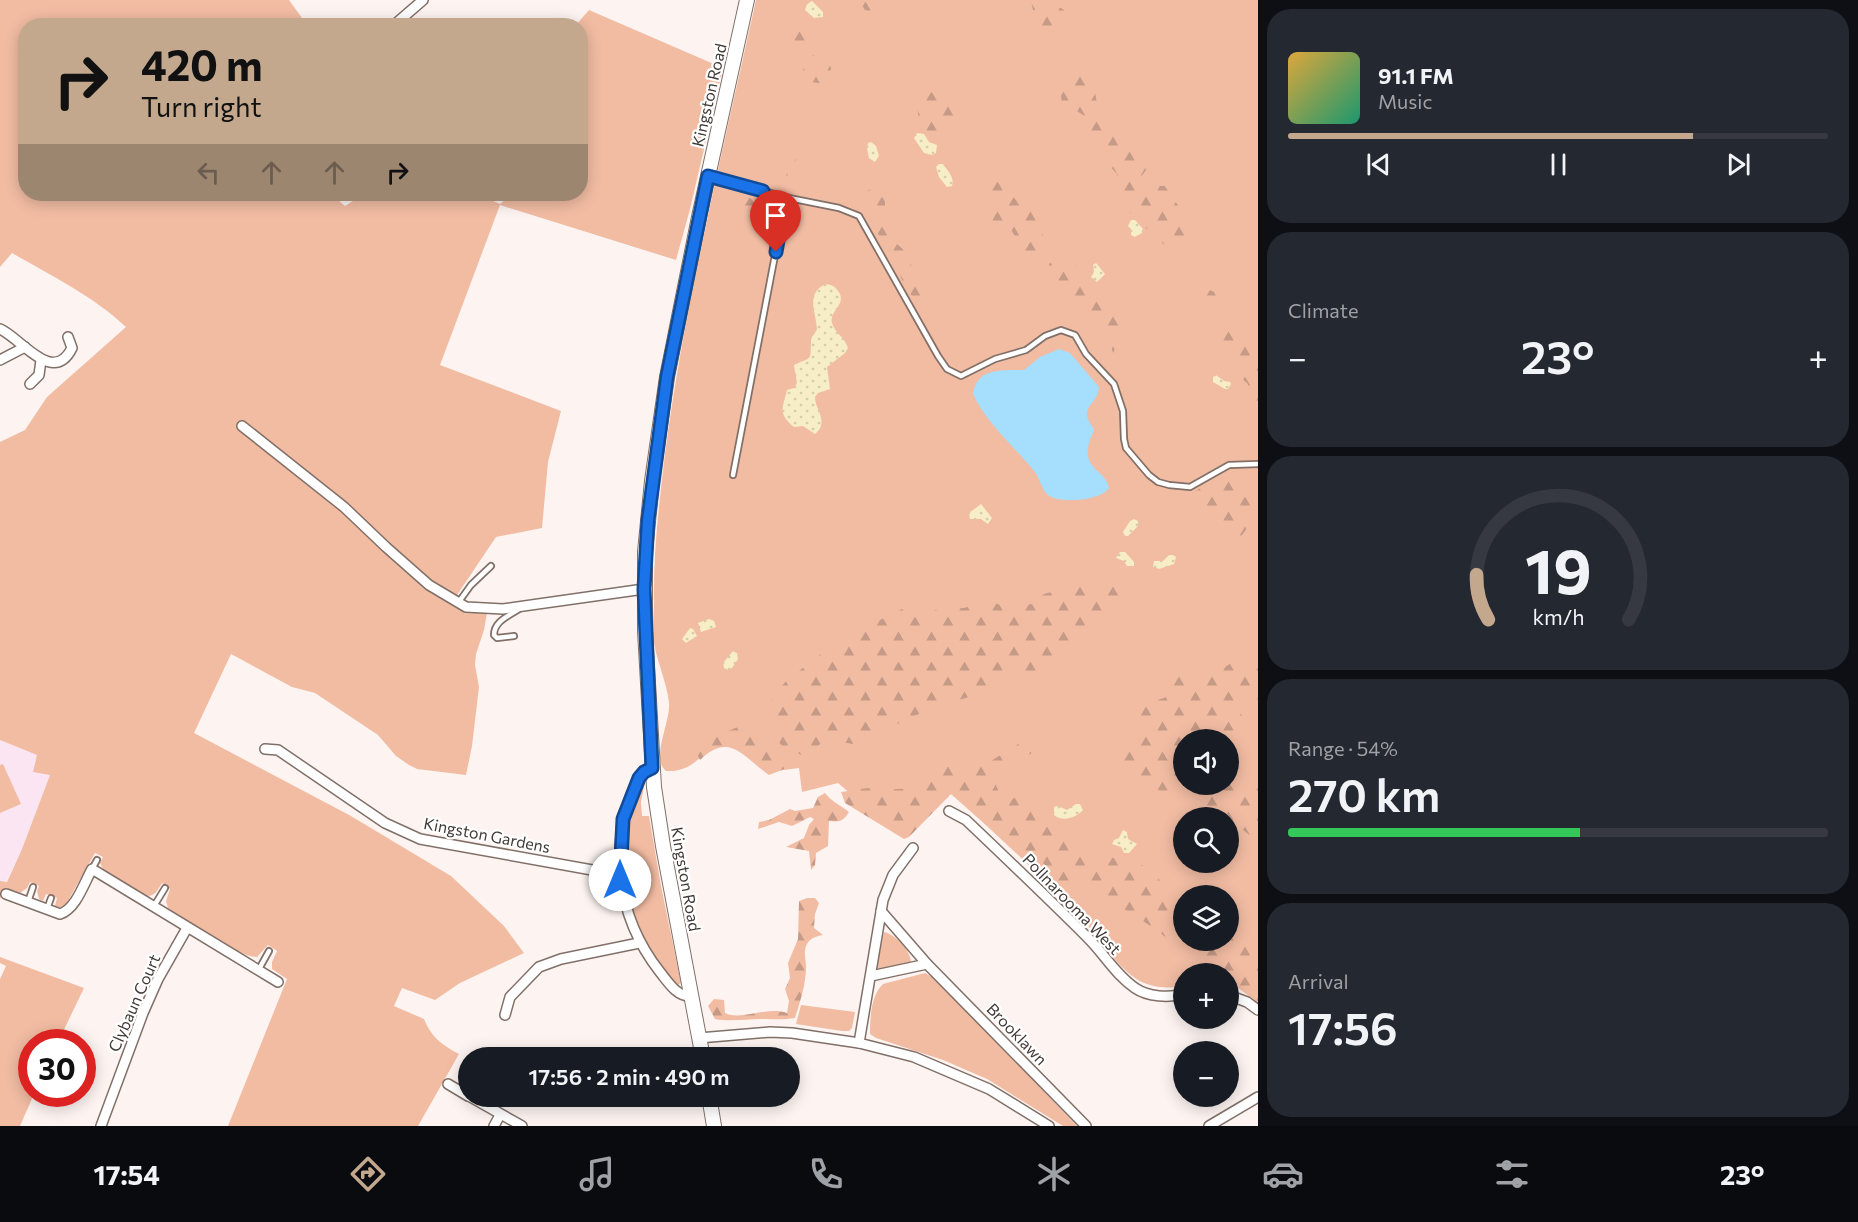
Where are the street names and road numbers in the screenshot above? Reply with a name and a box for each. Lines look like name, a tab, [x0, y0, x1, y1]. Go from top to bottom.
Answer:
street label: Kingston Road	[687, 41, 730, 148]
street label: Kingston Gardens	[422, 813, 552, 856]
street label: Kingston Road	[668, 825, 705, 933]
street label: Pollnarooma West	[1019, 849, 1126, 958]
street label: Clybaun Court	[104, 951, 164, 1054]
street label: Brooklawn	[983, 999, 1051, 1068]

